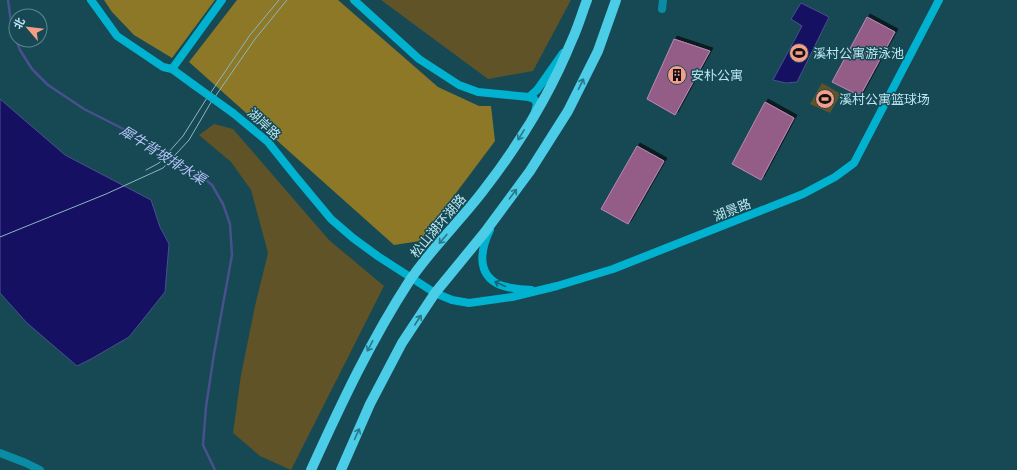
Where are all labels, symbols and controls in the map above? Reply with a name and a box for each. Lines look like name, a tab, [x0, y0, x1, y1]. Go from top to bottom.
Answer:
north arrow	[8, 8, 48, 48]
text: 北	[10, 15, 29, 32]
sports icon: 溪村公寓游泳池	[788, 42, 810, 64]
place label: 溪村公寓游泳池	[813, 44, 904, 63]
building icon: 安朴公寓	[666, 64, 688, 86]
place label: 安朴公寓	[691, 66, 743, 85]
one-way arrow	[578, 78, 585, 90]
sports icon: 溪村公寓篮球场	[814, 88, 836, 110]
place label: 溪村公寓篮球场	[839, 90, 930, 109]
street label: 湖岸路	[243, 104, 285, 144]
water label: 犀牛背坡排水渠	[116, 121, 212, 191]
one-way arrow	[517, 129, 525, 140]
one-way arrow	[509, 189, 517, 200]
street label: 松山湖环湖路	[406, 190, 470, 262]
street label: 湖景路	[710, 194, 754, 226]
one-way arrow	[439, 234, 448, 245]
one-way arrow	[494, 280, 506, 287]
one-way arrow	[414, 315, 422, 326]
one-way arrow	[366, 340, 373, 352]
one-way arrow	[354, 429, 361, 441]

